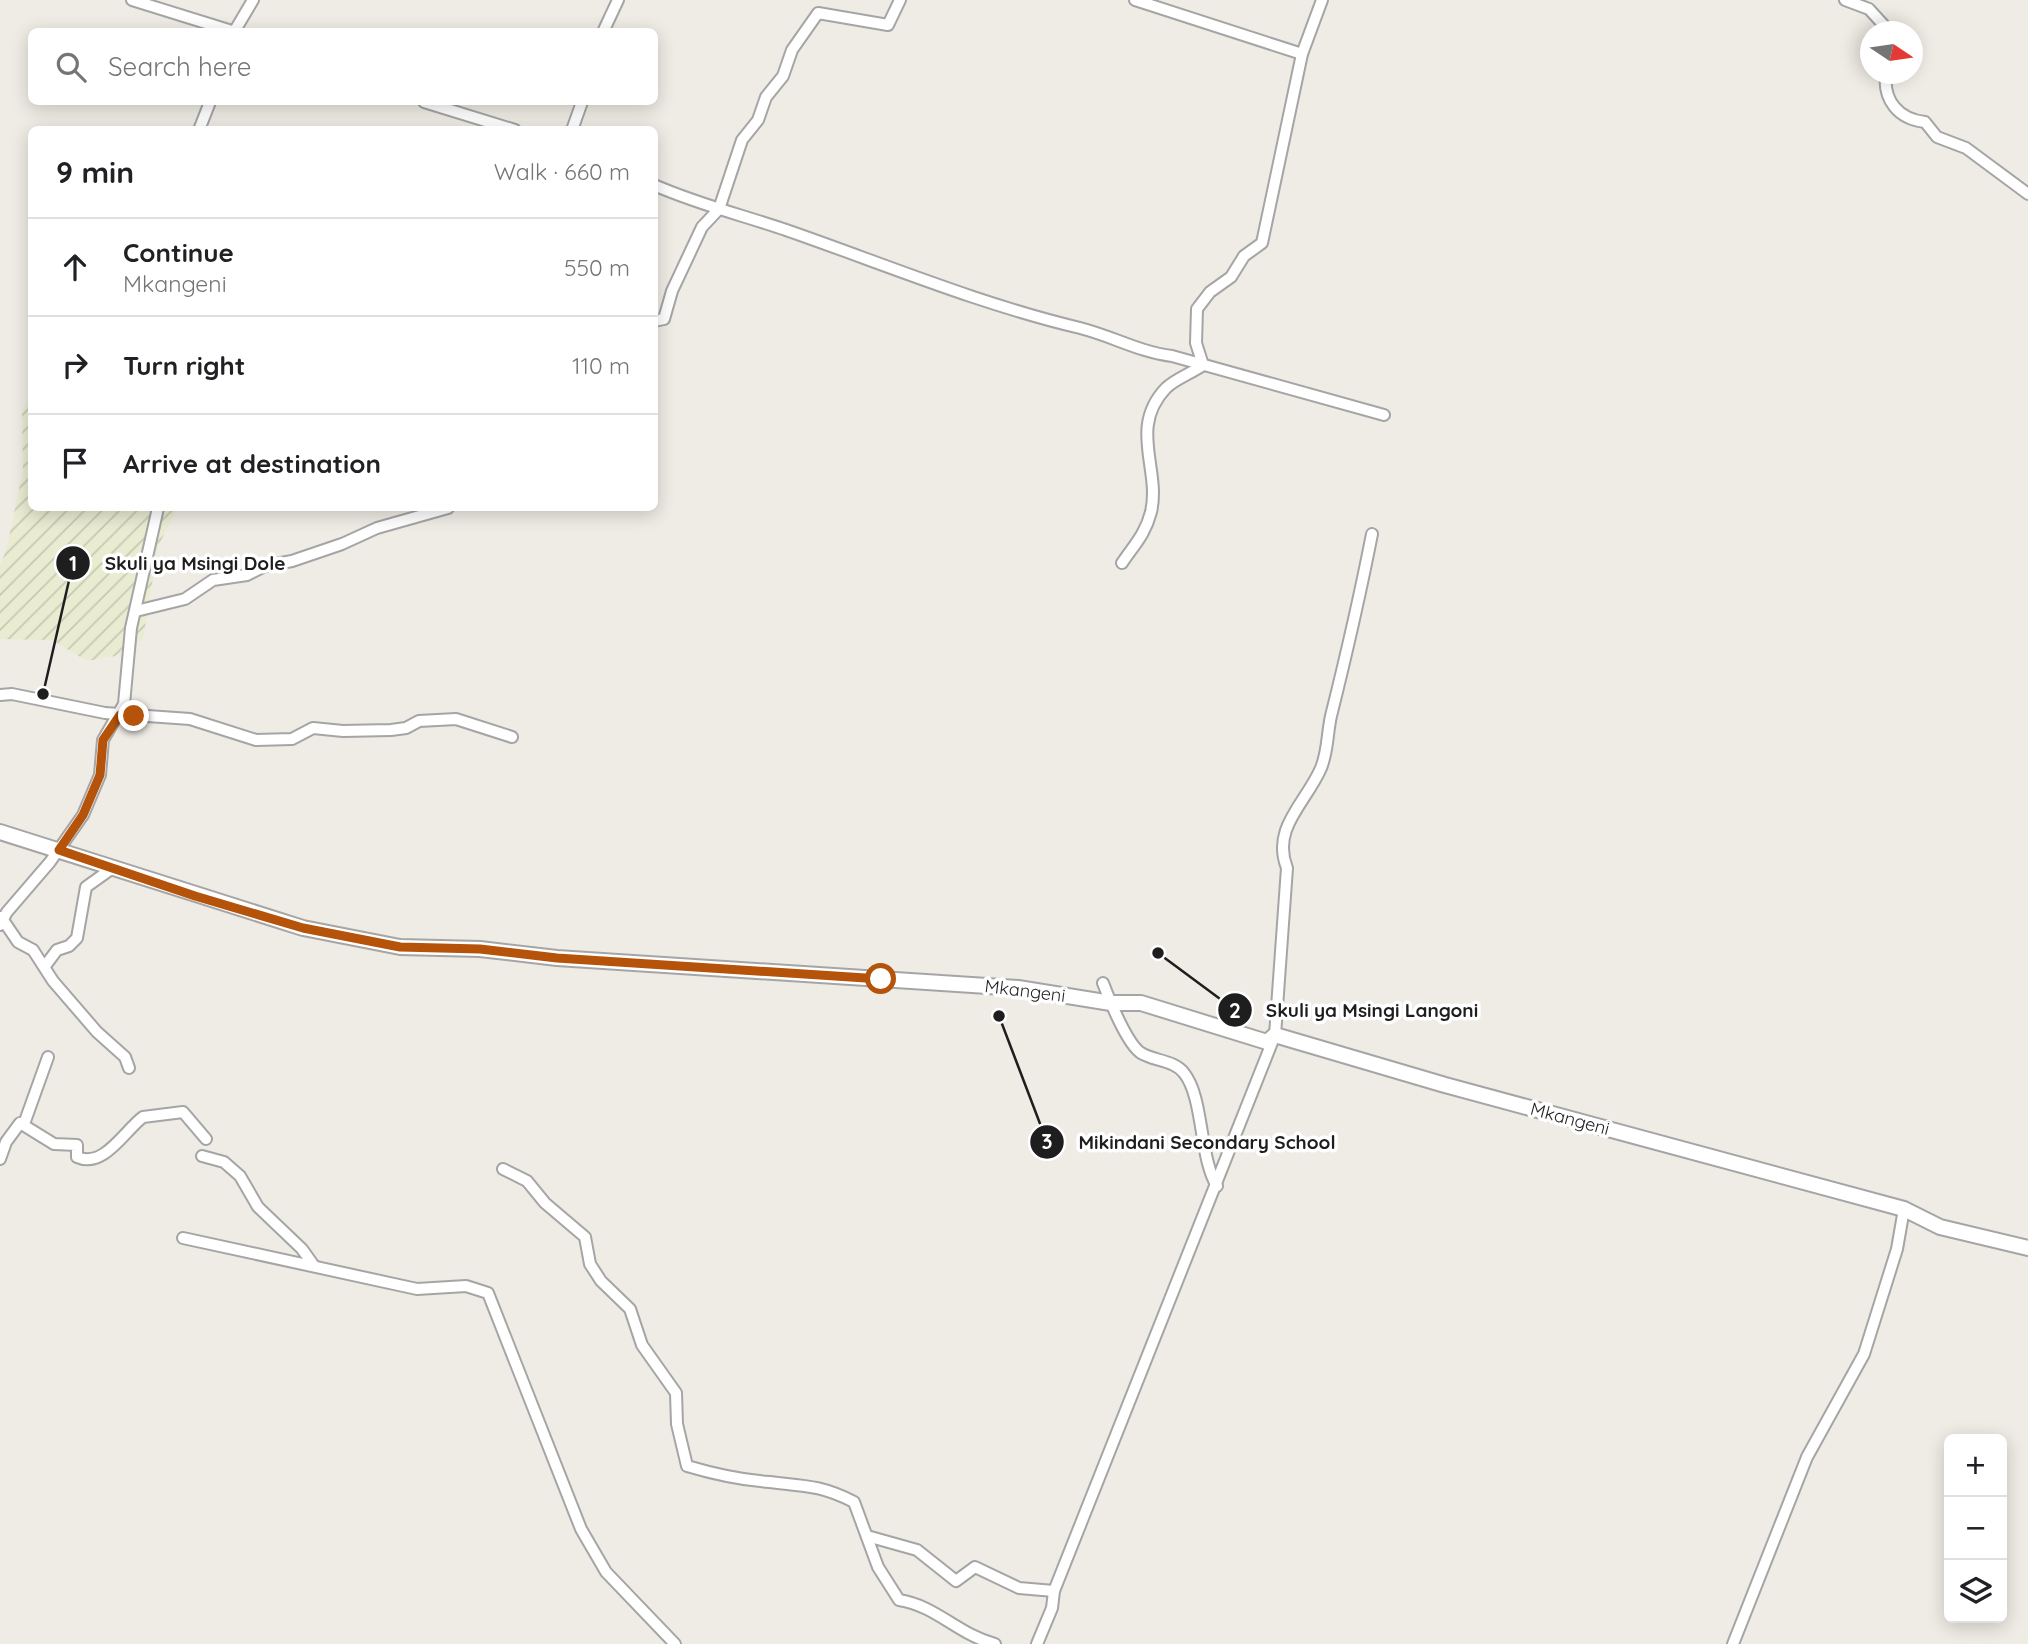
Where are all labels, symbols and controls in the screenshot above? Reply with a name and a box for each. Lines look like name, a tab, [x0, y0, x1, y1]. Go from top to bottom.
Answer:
north arrow	[1860, 21, 1923, 84]
search box	[28, 28, 658, 105]
icon: search	[52, 48, 90, 86]
text: Search here	[108, 50, 252, 83]
text: 9 min	[56, 153, 134, 191]
text: Walk · 660 m	[494, 157, 630, 186]
text: Continue	[123, 236, 234, 269]
icon: ahead	[56, 248, 94, 286]
text: 550 m	[564, 253, 630, 282]
text: Mkangeni	[123, 269, 227, 298]
icon: right	[56, 346, 94, 384]
text: Turn right	[123, 349, 245, 382]
text: 110 m	[572, 351, 630, 380]
icon: arrive	[56, 444, 94, 482]
text: Arrive at destination	[123, 447, 381, 480]
callout: Skuli ya Msingi Dole	[56, 543, 300, 583]
text: 1	[69, 550, 77, 576]
text: Skuli ya Msingi Dole	[105, 551, 285, 575]
route end	[118, 700, 149, 731]
route start	[865, 963, 896, 994]
street label: Mkangeni	[983, 974, 1067, 1007]
callout: Skuli ya Msingi Langoni	[1217, 990, 1493, 1030]
text: 2	[1229, 997, 1241, 1023]
text: Skuli ya Msingi Langoni	[1266, 998, 1478, 1022]
street label: Mkangeni	[1528, 1097, 1612, 1140]
callout: Mikindani Secondary School	[1029, 1122, 1349, 1162]
text: 3	[1041, 1128, 1053, 1154]
text: Mikindani Secondary School	[1078, 1130, 1336, 1154]
map controls	[1944, 1434, 2007, 1623]
button: +	[1944, 1434, 2007, 1497]
button: −	[1944, 1497, 2007, 1560]
button: layers	[1944, 1560, 2007, 1623]

